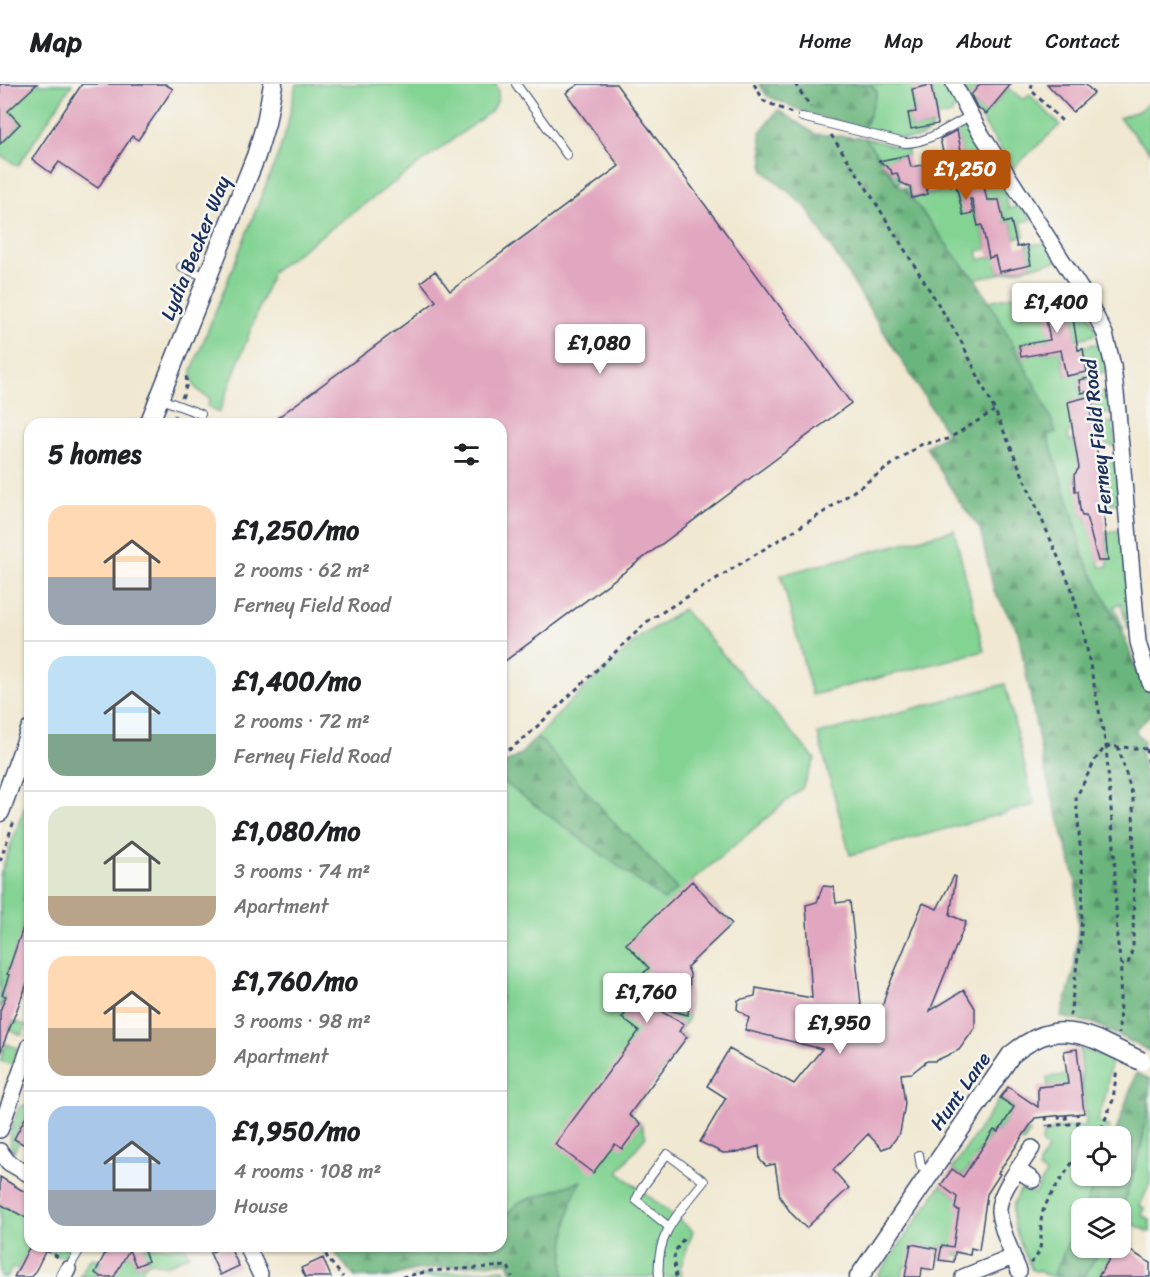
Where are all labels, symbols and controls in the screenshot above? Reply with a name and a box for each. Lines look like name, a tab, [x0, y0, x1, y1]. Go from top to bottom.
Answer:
text: Map	[30, 17, 82, 66]
text: Home	[799, 22, 851, 60]
text: Map	[884, 22, 923, 60]
text: About	[956, 22, 1013, 60]
text: Contact	[1046, 22, 1120, 60]
pin: £1,250	[917, 150, 1015, 201]
text: £1,250	[936, 152, 996, 187]
street label: Lydia Becker Way	[151, 170, 241, 326]
pin: £1,400	[1008, 283, 1106, 334]
text: £1,400	[1026, 285, 1088, 320]
pin: £1,080	[551, 324, 649, 375]
text: £1,080	[569, 326, 631, 361]
street label: Ferney Field Road	[1072, 356, 1123, 517]
text: 5 homes	[48, 431, 141, 477]
icon: filters	[450, 438, 483, 471]
text: £1,250/mo	[234, 507, 359, 553]
icon: home	[96, 529, 168, 601]
text: 2 rooms · 62 m²	[234, 553, 370, 588]
text: Ferney Field Road	[234, 588, 391, 623]
text: £1,400/mo	[234, 658, 361, 704]
icon: home	[96, 680, 168, 752]
text: 2 rooms · 72 m²	[234, 704, 370, 739]
text: Ferney Field Road	[234, 739, 391, 774]
text: £1,080/mo	[234, 808, 361, 854]
icon: home	[96, 830, 168, 902]
text: 3 rooms · 74 m²	[234, 854, 370, 889]
text: Apartment	[234, 889, 328, 924]
text: £1,760/mo	[234, 958, 358, 1004]
pin: £1,760	[598, 973, 696, 1024]
text: £1,760	[617, 975, 677, 1010]
icon: home	[96, 980, 168, 1052]
text: 3 rooms · 98 m²	[234, 1004, 371, 1039]
pin: £1,950	[791, 1004, 889, 1055]
text: £1,950	[809, 1006, 871, 1041]
text: Apartment	[234, 1039, 328, 1074]
street label: Hunt Lane	[920, 1044, 1001, 1138]
text: £1,950/mo	[234, 1108, 360, 1154]
map controls	[1071, 1126, 1131, 1258]
button: locate	[1071, 1126, 1131, 1186]
icon: home	[96, 1130, 168, 1202]
text: 4 rooms · 108 m²	[234, 1154, 381, 1189]
text: House	[234, 1189, 288, 1224]
button: layers	[1071, 1198, 1131, 1258]

